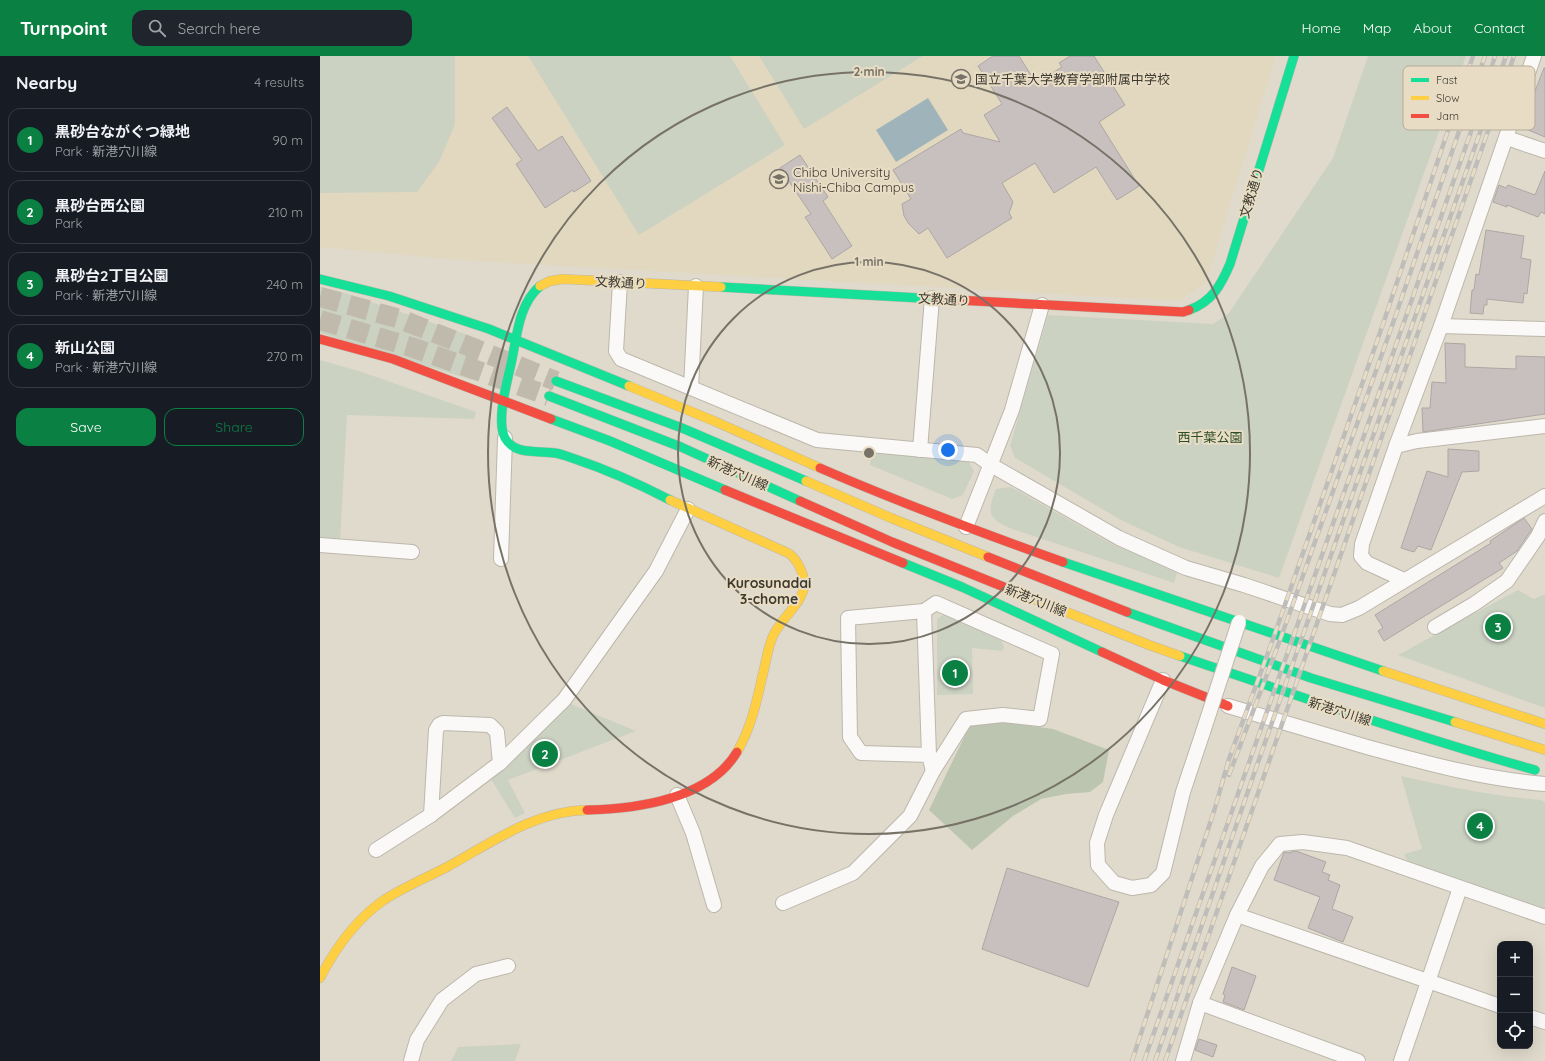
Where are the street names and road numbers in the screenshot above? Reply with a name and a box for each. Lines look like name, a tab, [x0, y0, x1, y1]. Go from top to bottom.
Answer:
street label: 文教通り	[1236, 166, 1266, 220]
street label: 文教通り	[595, 273, 647, 291]
street label: 文教通り	[918, 290, 970, 308]
street label: 新港穴川線	[705, 452, 771, 494]
street label: 新港穴川線	[1003, 580, 1069, 620]
street label: 新港穴川線	[1307, 693, 1373, 729]

